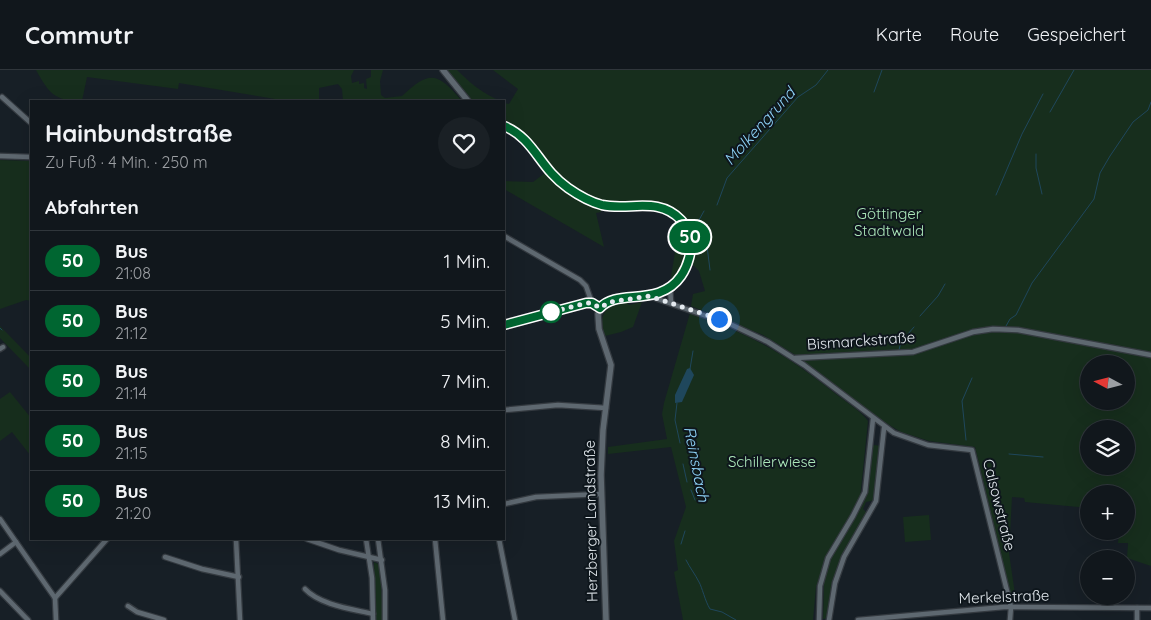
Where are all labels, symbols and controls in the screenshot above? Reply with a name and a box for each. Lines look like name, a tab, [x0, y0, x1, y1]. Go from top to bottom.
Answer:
text: Commutr	[25, 20, 134, 50]
text: Karte	[876, 23, 922, 46]
text: Route	[950, 23, 999, 46]
text: Gespeichert	[1027, 23, 1126, 46]
water label: Molkengrund	[719, 81, 801, 169]
button: heart	[438, 117, 490, 169]
text: Hainbundstraße	[45, 118, 233, 148]
text: Zu Fuß · 4 Min. · 250 m	[45, 152, 208, 172]
text: Abfahrten	[45, 195, 139, 219]
park label: Göttinger Stadtwald	[854, 204, 924, 240]
line badge: 50	[668, 221, 712, 253]
text: 50	[679, 225, 701, 248]
text: Bus	[115, 239, 148, 263]
text: 50	[62, 249, 83, 272]
text: 1 Min.	[444, 249, 490, 273]
text: 21:08	[115, 263, 151, 283]
text: Bus	[115, 299, 148, 323]
unlabelled marker	[540, 301, 562, 323]
your location	[707, 307, 732, 332]
text: 50	[62, 309, 83, 332]
text: 5 Min.	[440, 309, 490, 333]
text: 21:12	[115, 323, 148, 343]
street label: Bismarckstraße	[806, 327, 916, 354]
north arrow	[1080, 355, 1135, 410]
map controls	[1080, 355, 1135, 605]
text: Bus	[115, 359, 148, 383]
text: 50	[62, 369, 83, 392]
text: 7 Min.	[441, 369, 490, 393]
text: 21:14	[115, 383, 147, 403]
text: Bus	[115, 419, 148, 443]
button: layers	[1080, 420, 1135, 475]
water label: Reinsbach	[680, 424, 714, 504]
text: 50	[62, 429, 83, 452]
text: 8 Min.	[440, 429, 490, 453]
street label: Herzberger Landstraße	[580, 440, 601, 602]
text: 21:15	[115, 443, 147, 463]
park label: Schillerwiese	[728, 452, 816, 471]
street label: Calsowstraße	[979, 457, 1020, 553]
text: Bus	[115, 479, 148, 503]
button: +	[1080, 485, 1135, 540]
text: 50	[62, 489, 83, 512]
text: 13 Min.	[434, 489, 490, 513]
text: 21:20	[115, 503, 151, 523]
button: −	[1080, 550, 1135, 605]
street label: Merkelstraße	[958, 585, 1050, 608]

